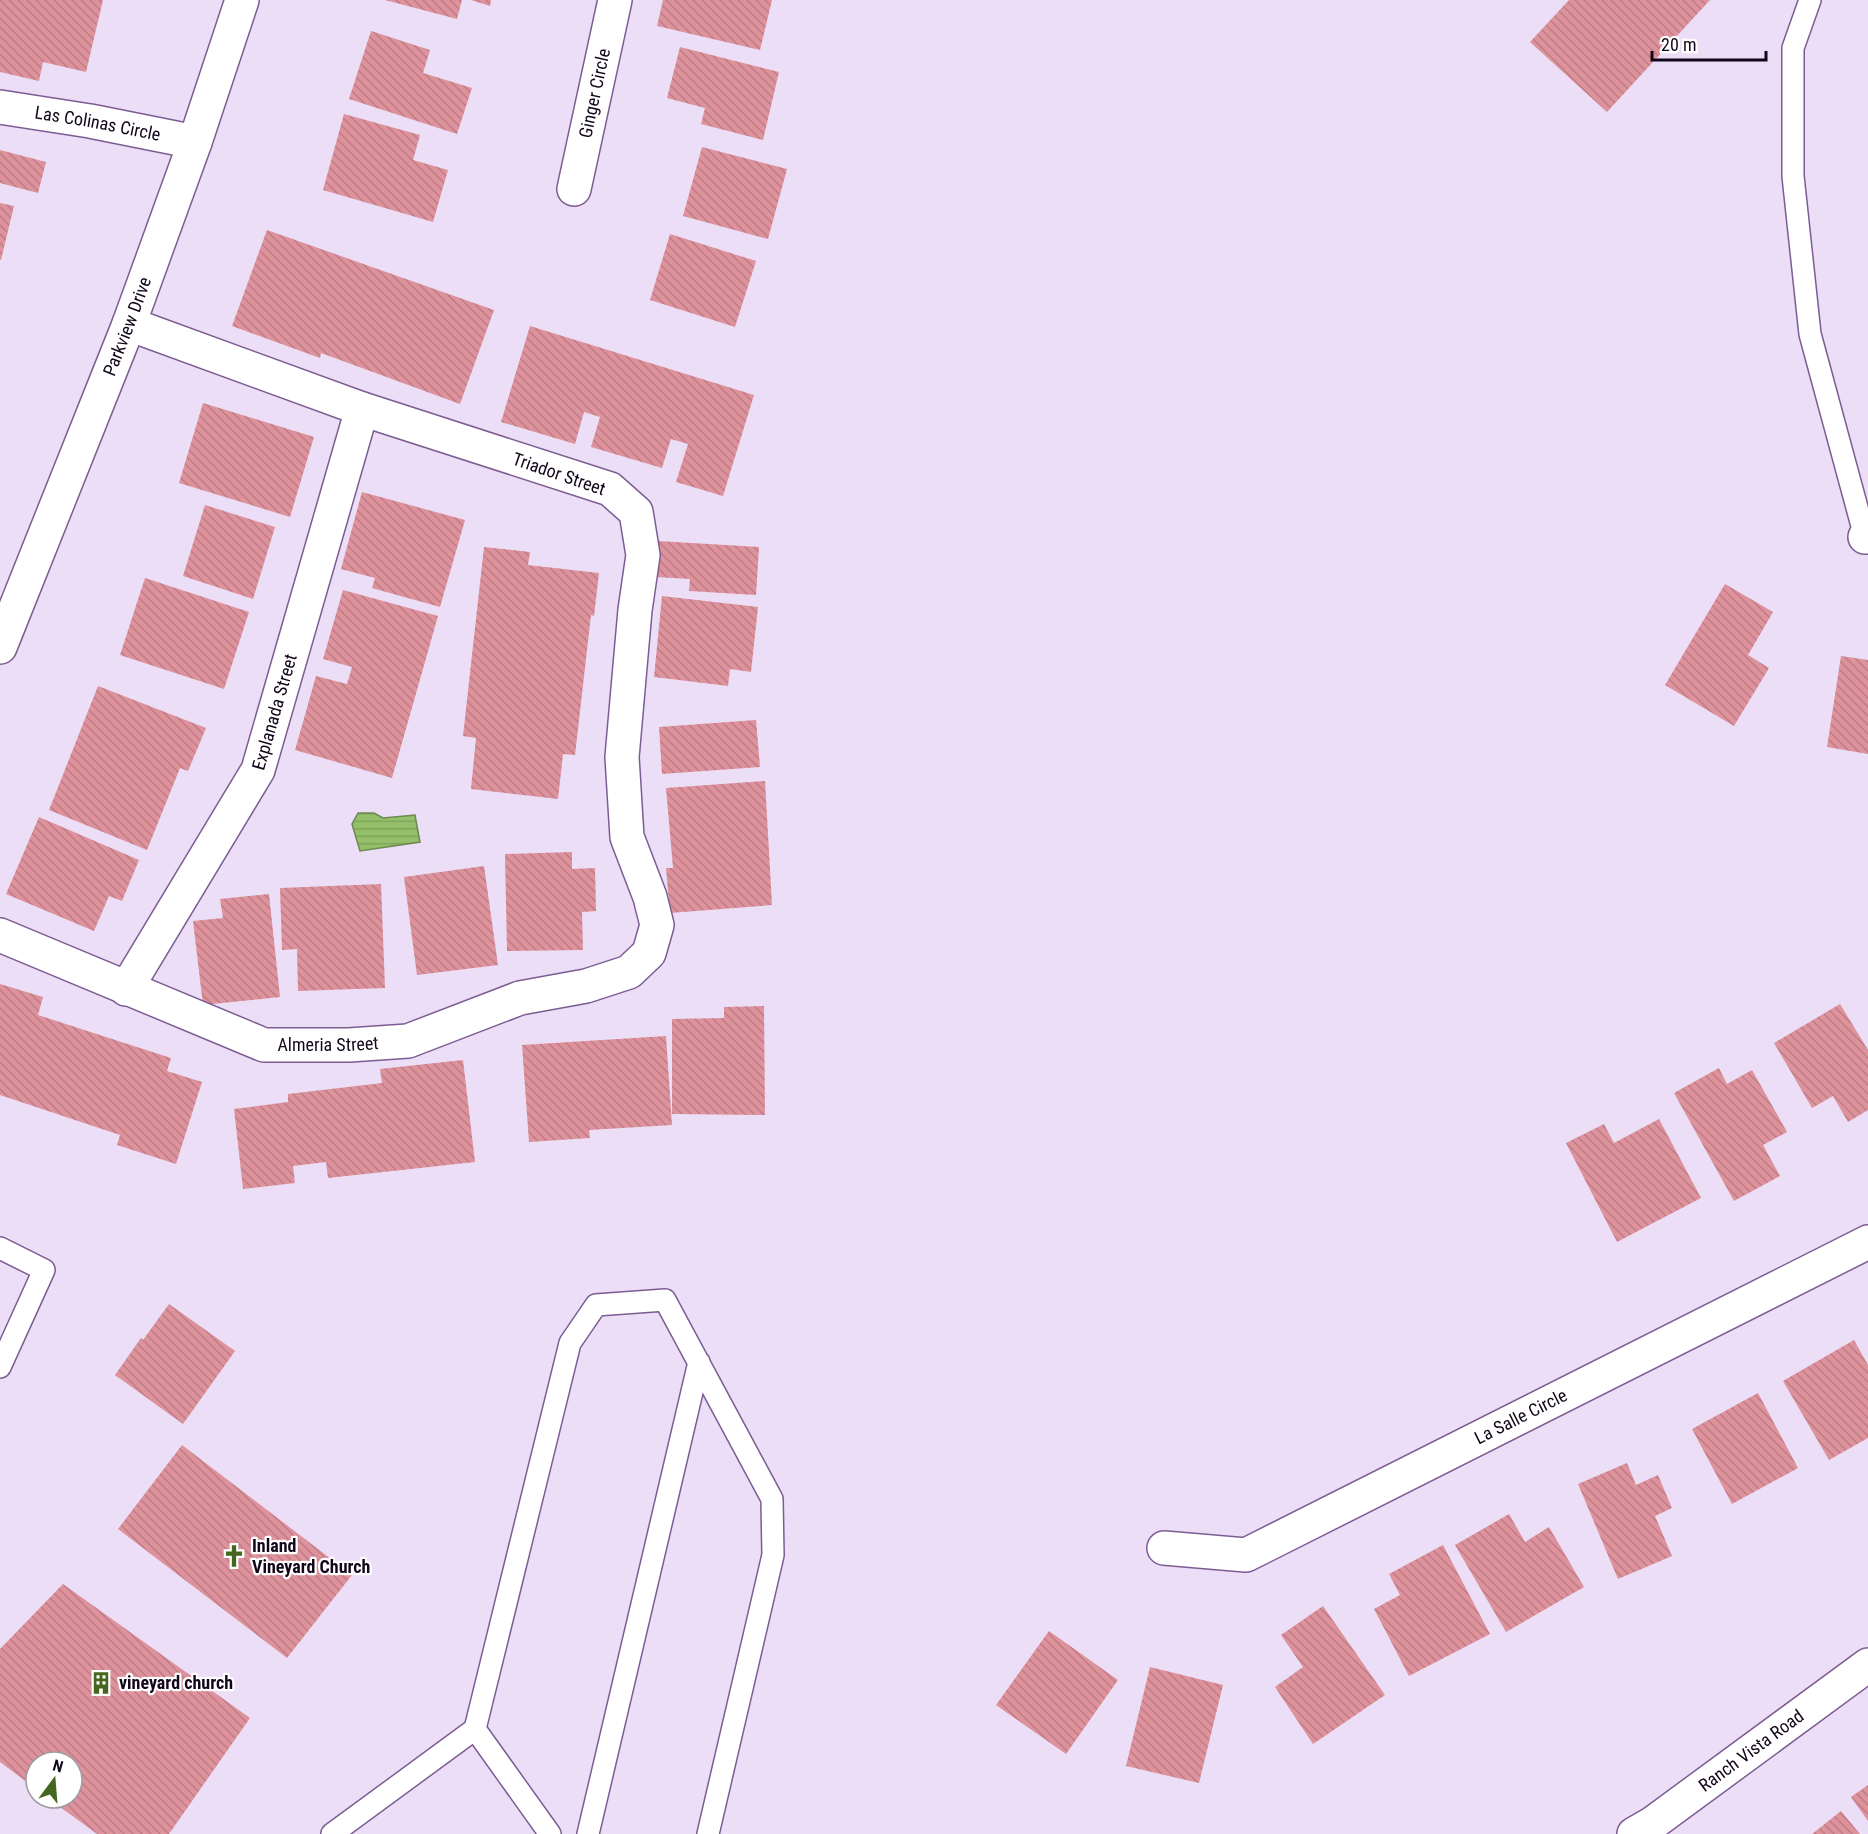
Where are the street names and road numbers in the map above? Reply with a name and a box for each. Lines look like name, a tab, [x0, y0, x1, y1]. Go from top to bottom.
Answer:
street label: Ginger Circle	[574, 46, 614, 140]
street label: Las Colinas Circle	[33, 102, 162, 145]
street label: Parkview Drive	[98, 274, 155, 379]
street label: Triador Street	[510, 448, 608, 499]
street label: Explanada Street	[248, 651, 301, 772]
street label: Almeria Street	[277, 1032, 379, 1055]
street label: La Salle Circle	[1471, 1384, 1570, 1448]
street label: Ranch Vista Road	[1695, 1705, 1808, 1796]

